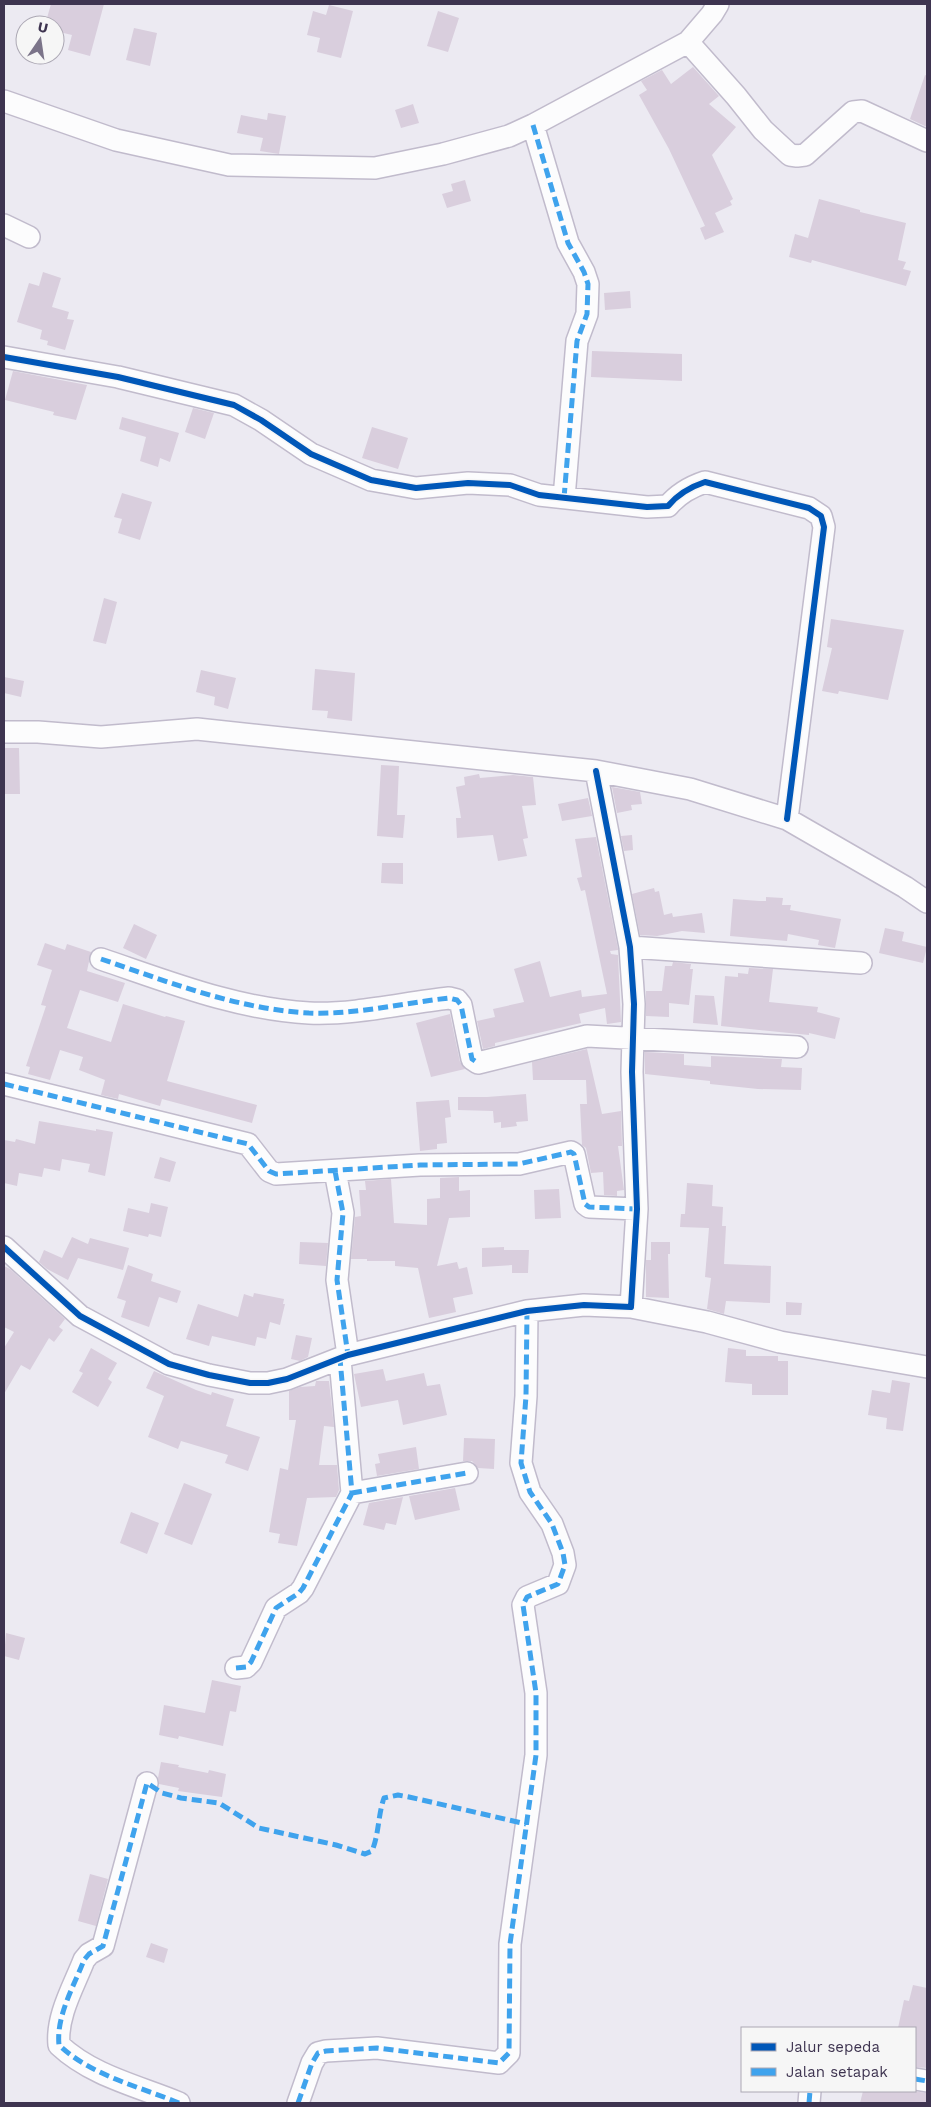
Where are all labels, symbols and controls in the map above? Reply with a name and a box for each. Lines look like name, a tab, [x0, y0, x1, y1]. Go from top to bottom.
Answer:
north arrow	[15, 15, 65, 65]
text: U	[36, 18, 50, 36]
legend	[741, 2027, 916, 2092]
text: Jalur sepeda	[786, 2038, 880, 2056]
text: Jalan setapak	[786, 2063, 888, 2081]

